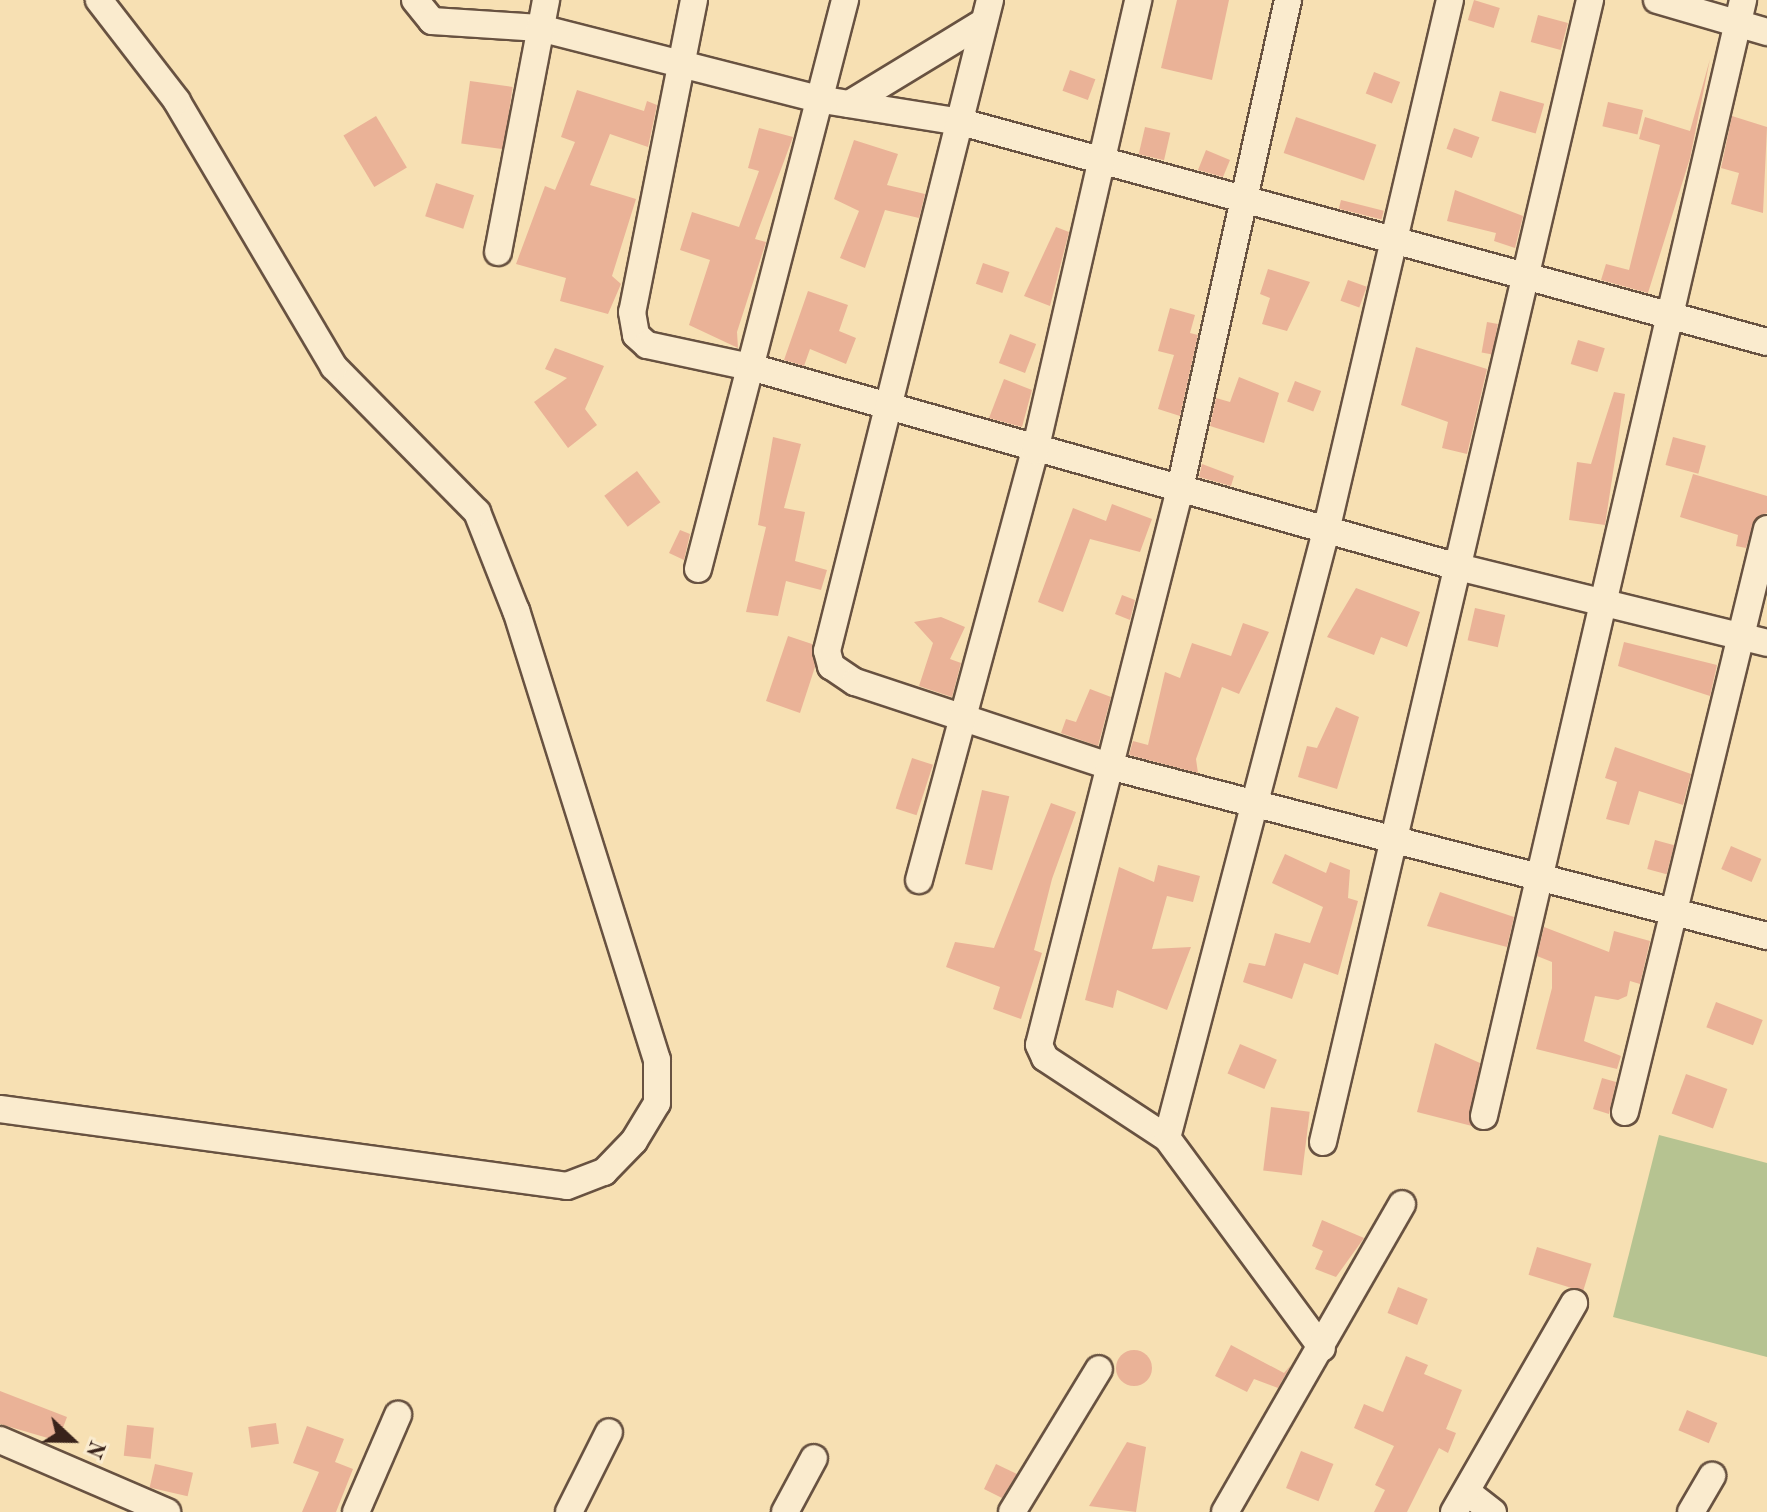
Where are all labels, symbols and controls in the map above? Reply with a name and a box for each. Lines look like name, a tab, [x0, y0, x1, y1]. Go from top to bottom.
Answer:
north arrow	[32, 1400, 112, 1480]
text: N	[81, 1437, 108, 1461]

